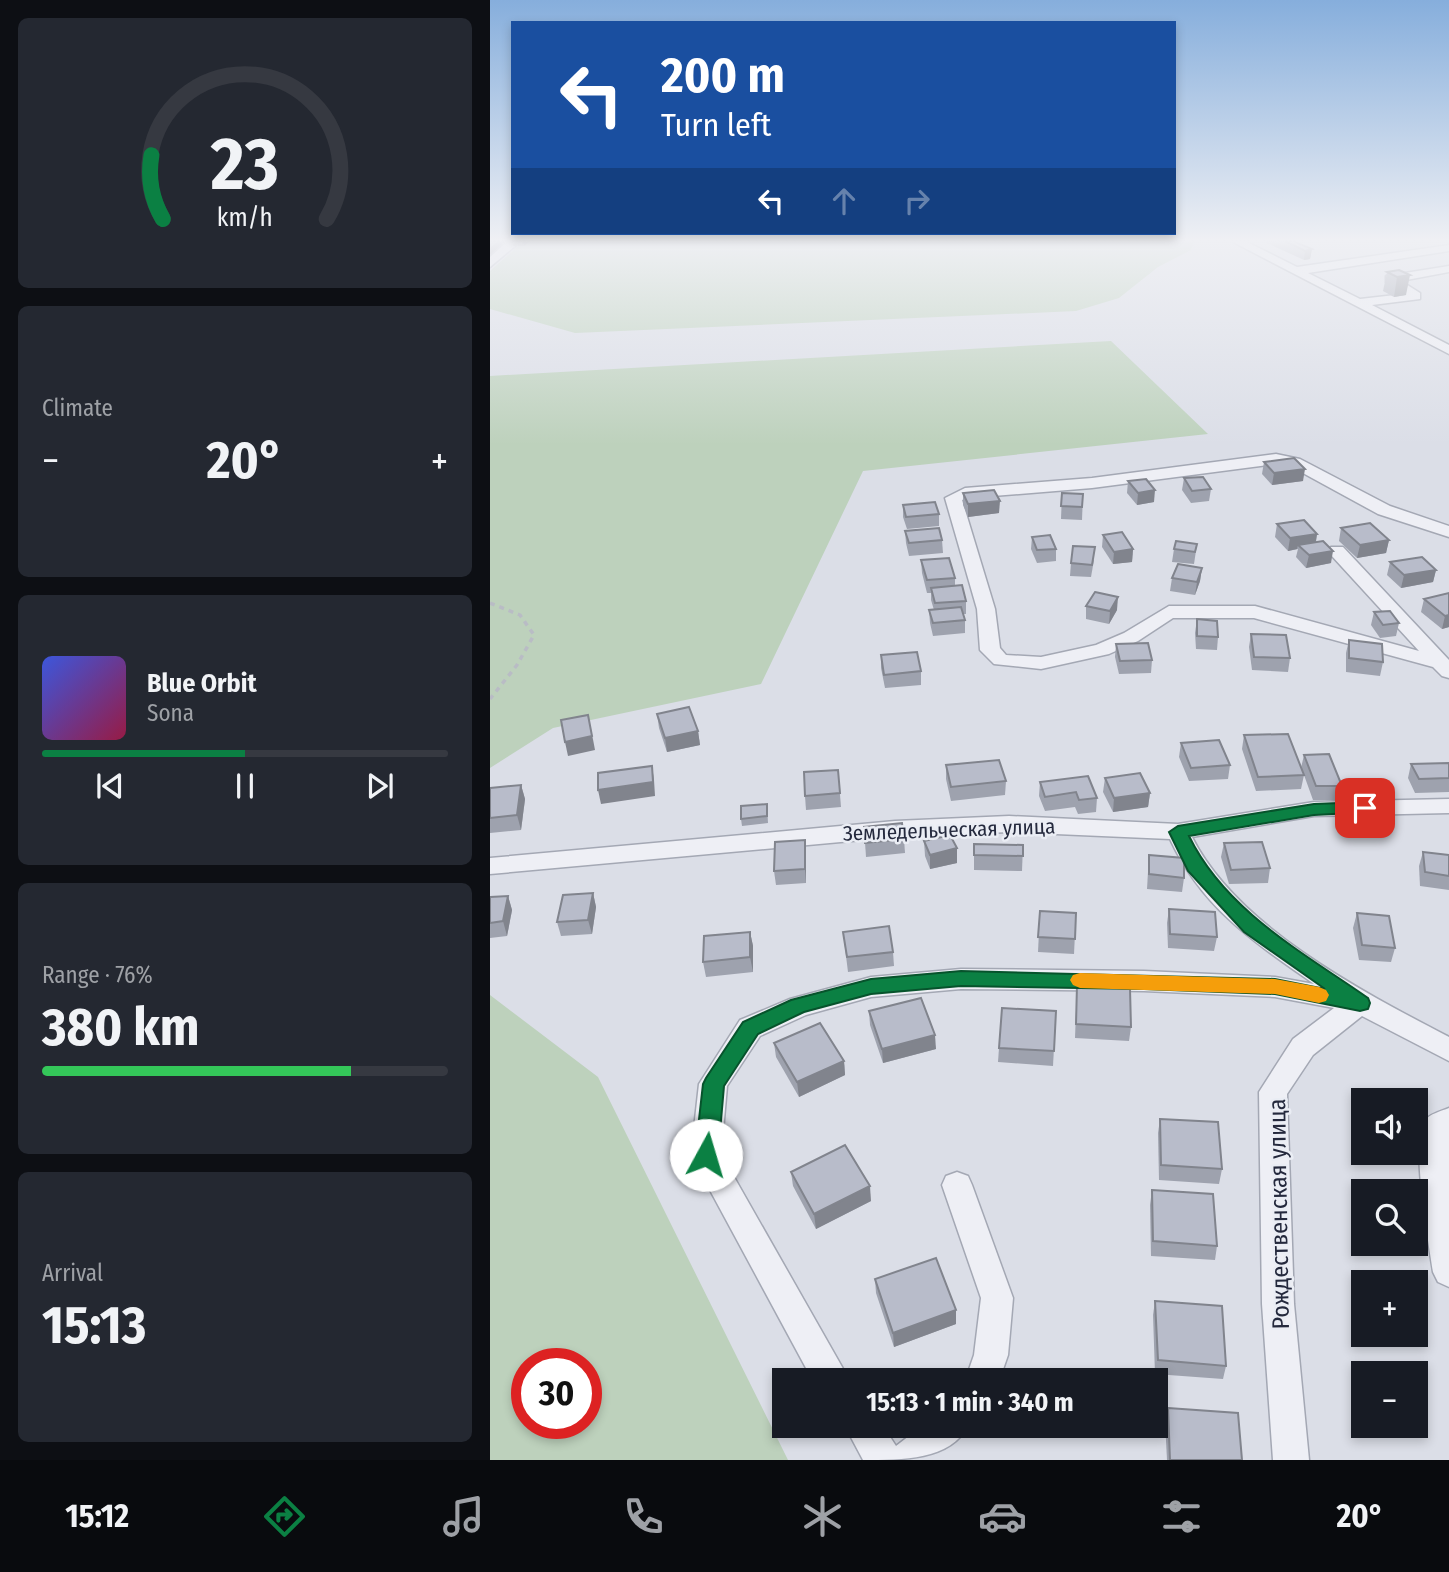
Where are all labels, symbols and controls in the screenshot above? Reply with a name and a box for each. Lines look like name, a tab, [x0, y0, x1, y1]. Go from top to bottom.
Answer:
text: 200 m	[661, 46, 785, 105]
icon: left	[546, 49, 637, 140]
text: Turn left	[661, 106, 771, 144]
text: 23	[210, 122, 279, 209]
icon: left	[752, 182, 790, 220]
icon: ahead	[825, 182, 863, 220]
icon: right	[898, 182, 936, 220]
text: km/h	[217, 203, 273, 233]
text: Climate	[42, 394, 113, 422]
text: 20°	[207, 429, 283, 492]
text: −	[42, 438, 59, 484]
text: +	[431, 438, 448, 484]
text: Blue Orbit	[147, 668, 257, 699]
text: Sona	[147, 699, 194, 727]
icon: previous	[91, 767, 129, 805]
icon: pause	[226, 767, 264, 805]
icon: next	[361, 767, 399, 805]
pin	[1335, 778, 1395, 838]
icon: arrive	[1346, 789, 1384, 827]
street label: Земледельческая улица	[842, 813, 1056, 847]
text: Range · 76%	[42, 961, 153, 989]
text: 380 km	[42, 996, 199, 1059]
map controls	[1351, 1088, 1428, 1438]
button: sound	[1351, 1088, 1428, 1165]
street label: Рождественская улица	[1263, 1098, 1295, 1330]
position arrow	[669, 1118, 743, 1192]
button: search	[1351, 1179, 1428, 1256]
text: Arrival	[42, 1259, 103, 1287]
button: +	[1351, 1270, 1428, 1347]
text: 15:13	[42, 1294, 146, 1357]
speed limit sign: 30	[511, 1348, 602, 1439]
button: −	[1351, 1361, 1428, 1438]
text: 15:13 · 1 min · 340 m	[866, 1387, 1074, 1418]
icon: directions	[260, 1492, 309, 1541]
icon: music	[439, 1492, 488, 1541]
icon: phone	[619, 1492, 668, 1541]
icon: climate	[798, 1492, 847, 1541]
icon: car	[978, 1492, 1027, 1541]
icon: filters	[1157, 1492, 1206, 1541]
text: 15:12	[65, 1497, 129, 1535]
text: 20°	[1336, 1497, 1384, 1535]

